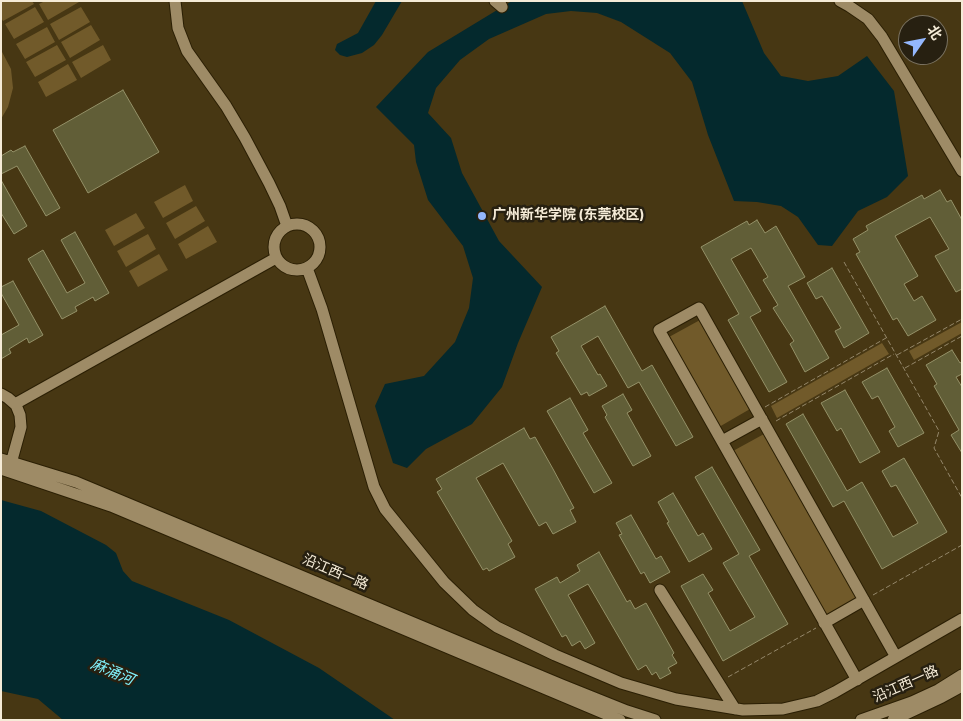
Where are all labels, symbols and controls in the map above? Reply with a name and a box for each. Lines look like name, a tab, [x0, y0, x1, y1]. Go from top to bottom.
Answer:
north arrow	[898, 15, 948, 65]
text: 北	[923, 21, 948, 44]
place label: 广州新华学院 (东莞校区)	[492, 208, 644, 224]
marker: 广州新华学院 (东莞校区)	[476, 210, 488, 222]
street label: 沿江西一路	[300, 552, 370, 594]
water label: 麻涌河	[88, 656, 136, 690]
street label: 沿江西一路	[871, 663, 941, 707]

